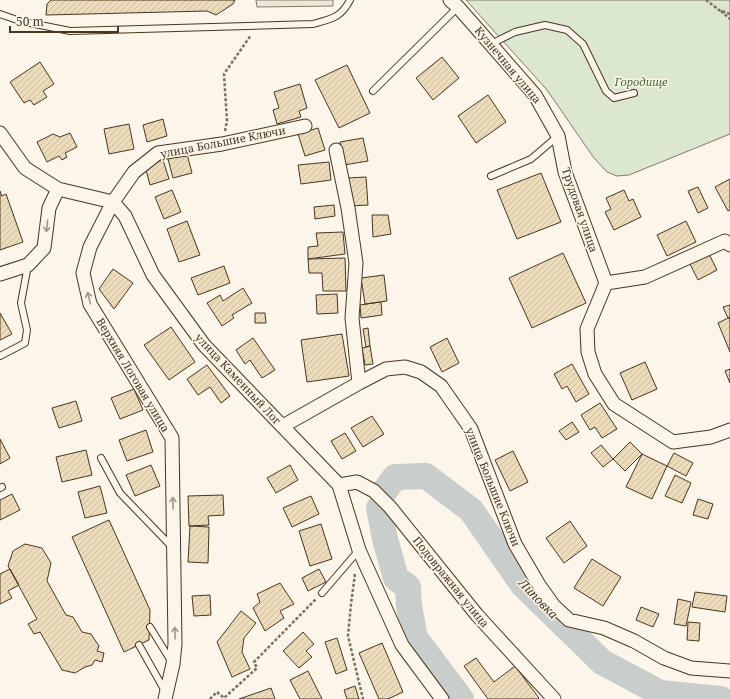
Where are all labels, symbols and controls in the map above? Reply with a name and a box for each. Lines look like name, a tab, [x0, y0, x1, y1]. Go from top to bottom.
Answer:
scale bar	[10, 8, 118, 34]
text: 50 m	[16, 13, 44, 30]
street label: Кузнечная улица	[472, 23, 545, 106]
park label: Городище	[614, 74, 668, 89]
street label: улица Большие Ключи	[159, 122, 287, 161]
street label: Трудовая улица	[559, 165, 602, 254]
one-way arrow	[43, 219, 50, 232]
one-way arrow	[85, 292, 92, 305]
street label: Верхняя Логовая улица	[93, 315, 174, 435]
street label: улица Каменный Лог	[192, 330, 285, 427]
street label: улица Большие Ключи	[463, 425, 524, 549]
one-way arrow	[169, 497, 177, 510]
street label: Подовражная улица	[410, 533, 493, 630]
water label: Липовка	[514, 574, 562, 623]
one-way arrow	[171, 627, 179, 640]

